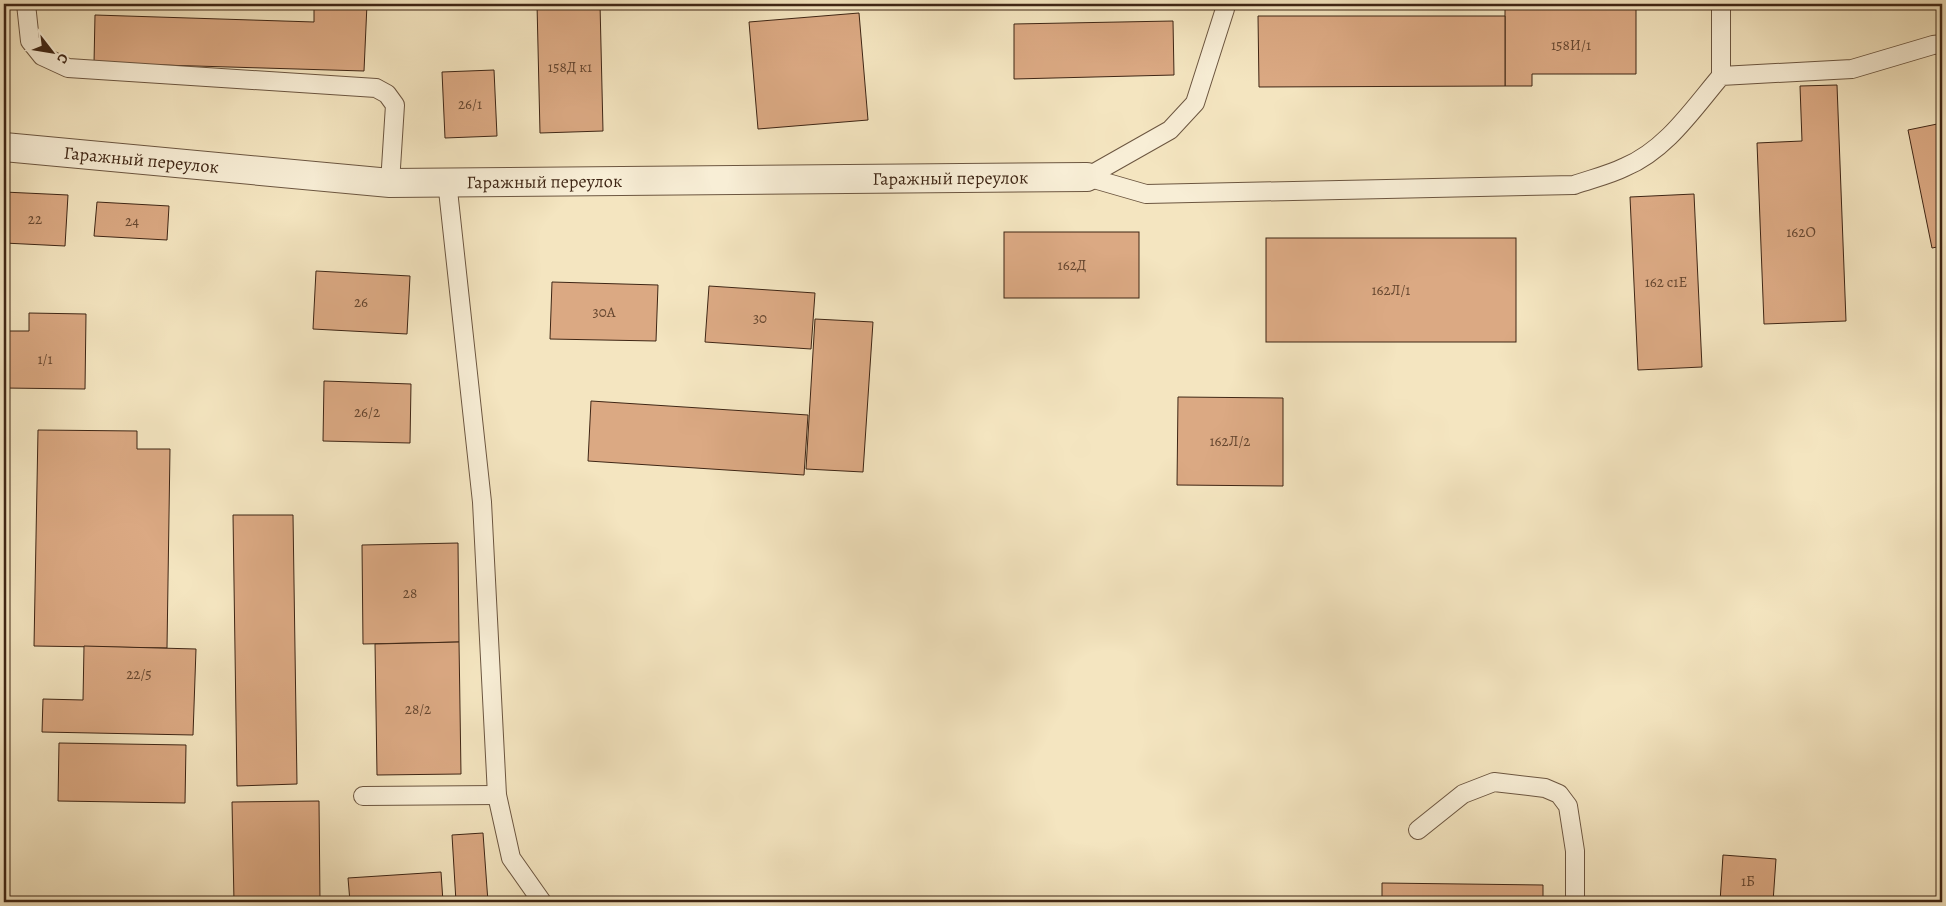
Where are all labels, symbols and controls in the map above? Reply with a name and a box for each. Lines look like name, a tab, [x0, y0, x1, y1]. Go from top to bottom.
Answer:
north arrow	[28, 28, 78, 78]
house number: 158И/1	[1551, 35, 1591, 55]
text: С	[52, 50, 73, 67]
house number: 158Д к1	[548, 57, 592, 77]
house number: 26/1	[458, 94, 482, 114]
street label: Гаражный переулок	[63, 141, 220, 179]
street label: Гаражный переулок	[872, 166, 1028, 191]
street label: Гаражный переулок	[466, 169, 622, 194]
house number: 22	[28, 209, 42, 229]
house number: 24	[125, 211, 139, 231]
house number: 162О	[1786, 222, 1816, 242]
house number: 162Д	[1058, 255, 1086, 275]
house number: 162 с1Е	[1645, 272, 1687, 292]
house number: 162Л/1	[1371, 280, 1411, 300]
house number: 26	[354, 292, 368, 312]
house number: 30А	[593, 302, 616, 322]
house number: 30	[753, 308, 767, 328]
house number: 1/1	[37, 349, 53, 369]
house number: 26/2	[354, 402, 380, 422]
house number: 162Л/2	[1209, 431, 1251, 451]
house number: 28	[403, 583, 417, 603]
house number: 22/5	[126, 664, 152, 684]
house number: 28/2	[405, 699, 431, 719]
house number: 1Б	[1741, 871, 1755, 891]

